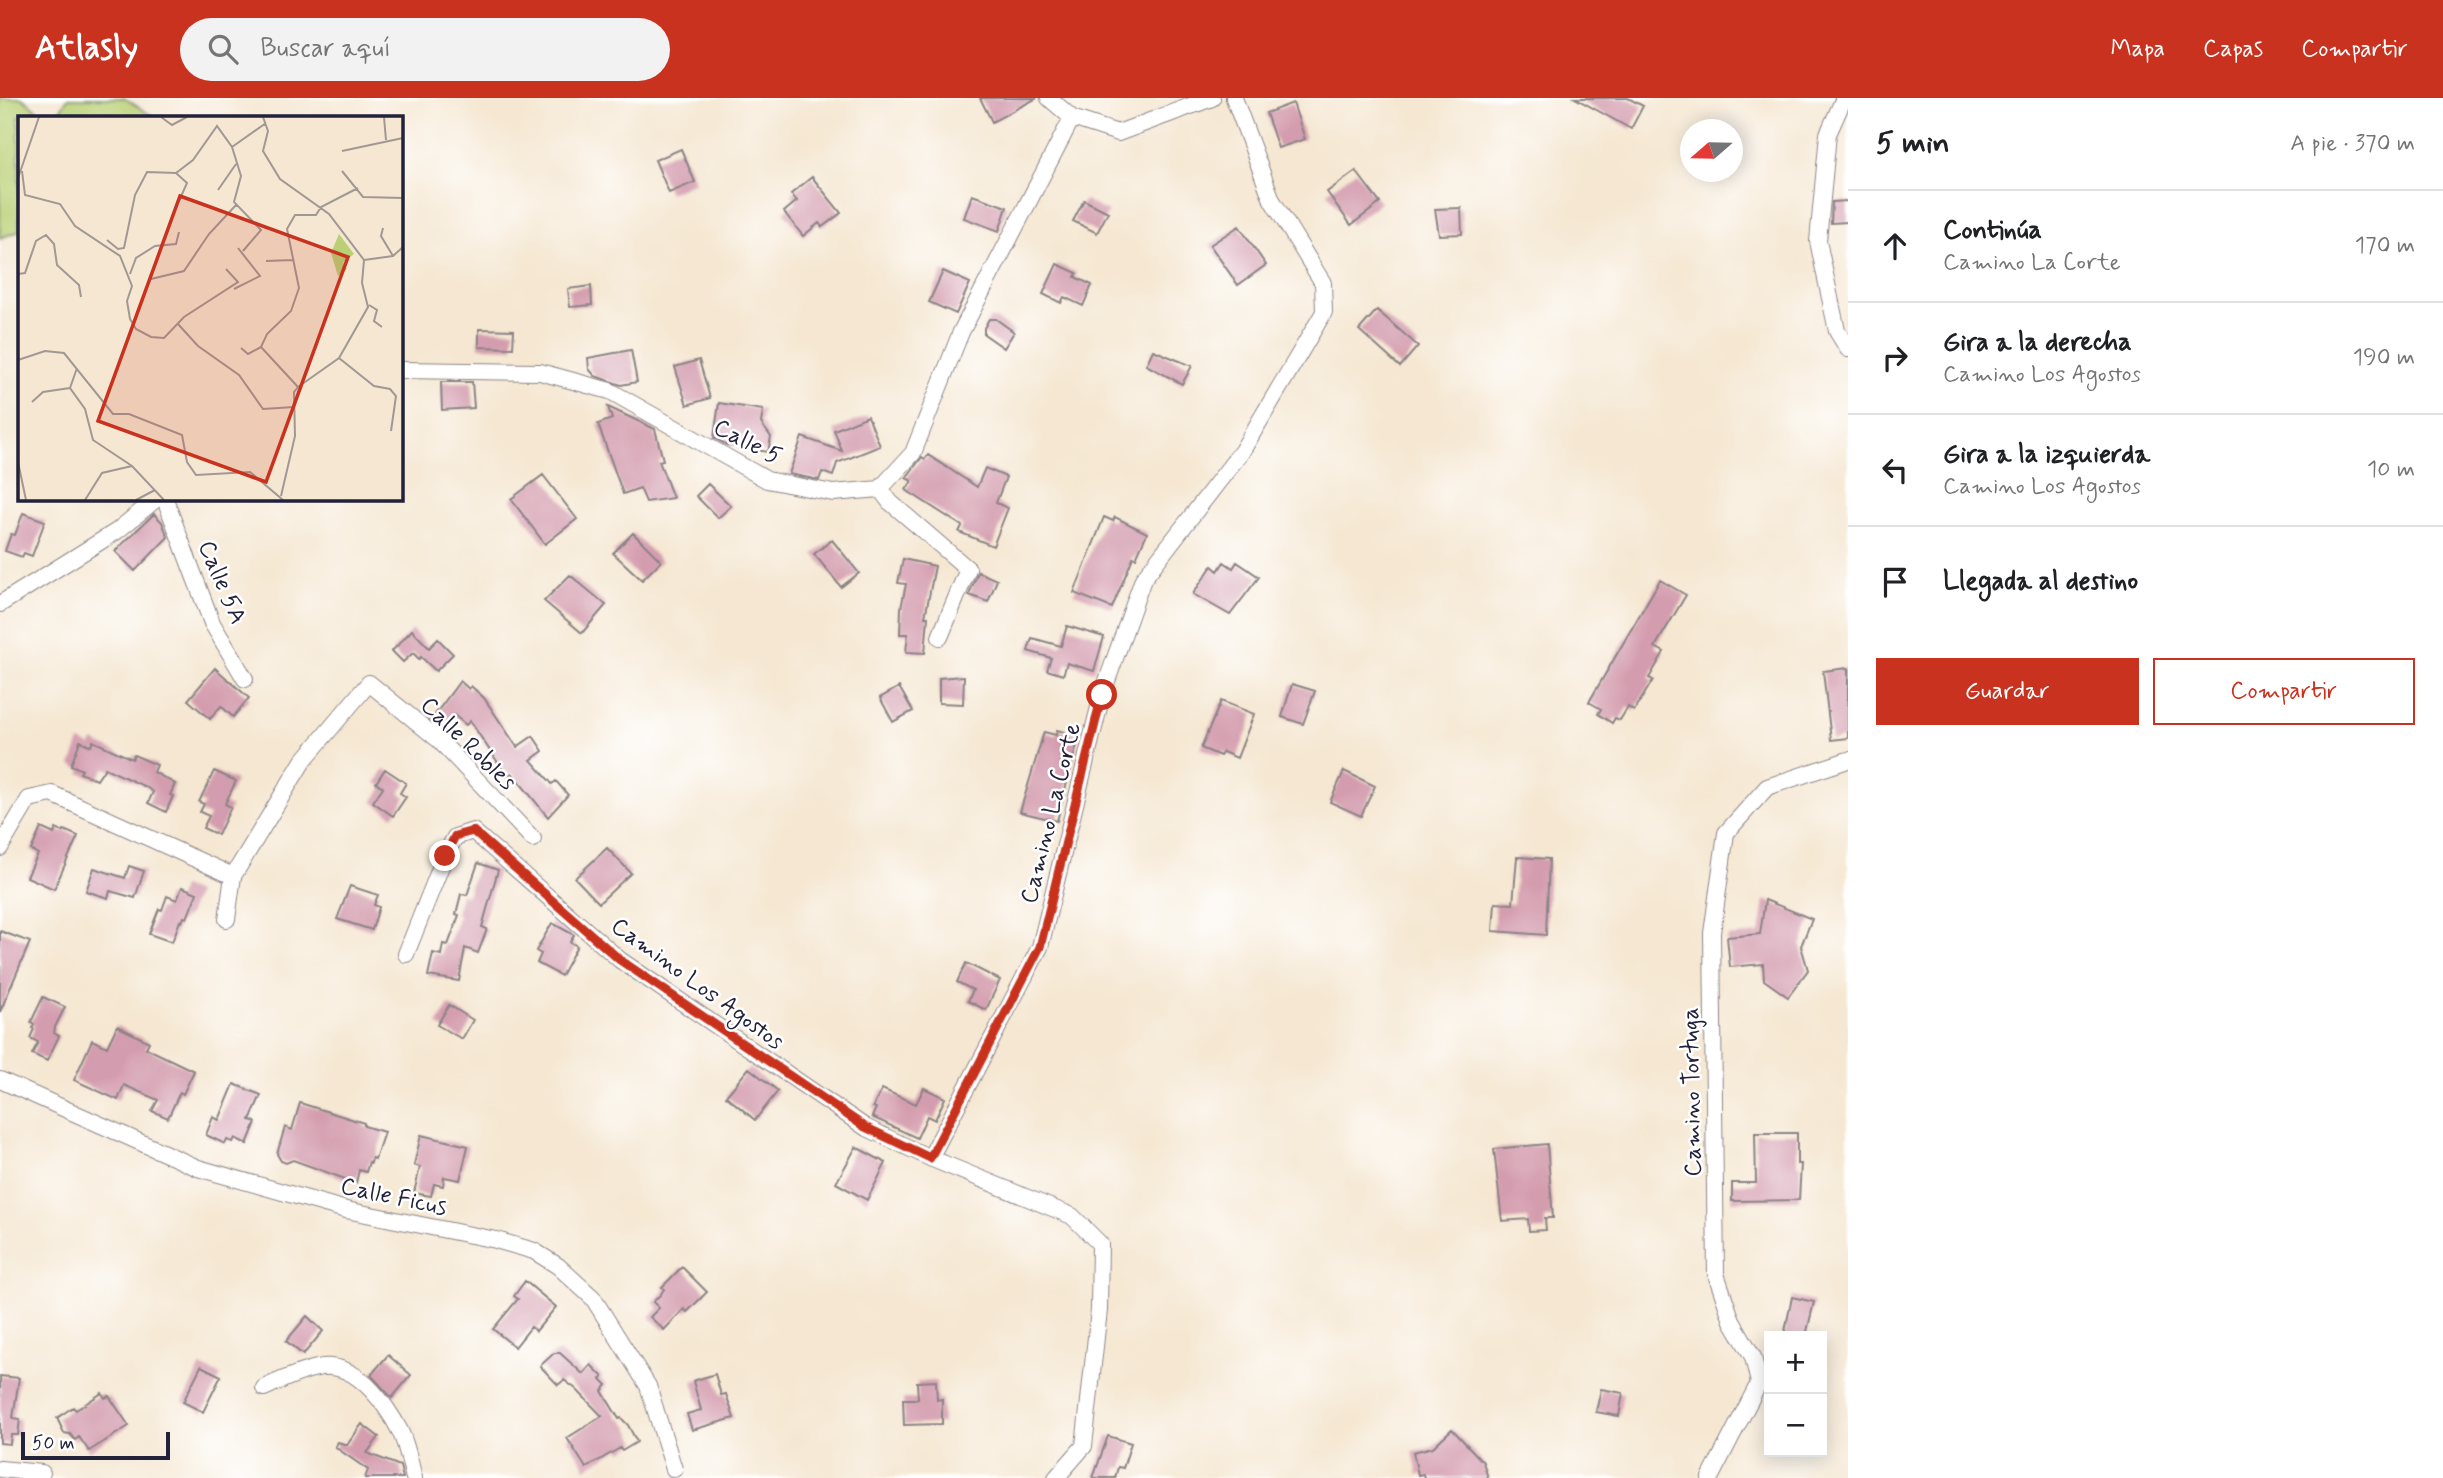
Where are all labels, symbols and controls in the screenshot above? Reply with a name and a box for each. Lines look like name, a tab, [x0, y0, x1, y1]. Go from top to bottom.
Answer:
search box	[180, 18, 670, 81]
text: Atlasly	[35, 27, 138, 71]
icon: search	[204, 30, 242, 68]
text: Buscar aquí	[260, 32, 391, 66]
text: Mapa	[2110, 34, 2165, 65]
text: Capas	[2203, 34, 2263, 65]
text: Compartir	[2301, 34, 2408, 65]
inset map	[18, 116, 402, 500]
north arrow	[1680, 119, 1743, 182]
text: 5 min	[1876, 124, 1950, 163]
text: A pie · 370 m	[2290, 129, 2415, 159]
text: Continúa	[1943, 214, 2042, 248]
icon: ahead	[1876, 227, 1914, 265]
text: 170 m	[2355, 231, 2415, 261]
text: Camino La Corte	[1943, 248, 2121, 278]
text: Gira a la derecha	[1943, 326, 2132, 360]
icon: right	[1876, 339, 1914, 377]
text: 190 m	[2353, 343, 2415, 373]
text: Camino Los Agostos	[1943, 360, 2141, 390]
street label: Calle 5	[708, 412, 787, 473]
text: Gira a la izquierda	[1943, 438, 2150, 472]
icon: left	[1876, 451, 1914, 489]
text: 10 m	[2367, 455, 2415, 485]
text: Camino Los Agostos	[1943, 472, 2141, 502]
street label: Calle 5A	[190, 536, 253, 629]
icon: arrive	[1876, 563, 1914, 601]
text: Llegada al destino	[1943, 565, 2138, 599]
button: Guardar	[1876, 658, 2139, 725]
button: Compartir	[2153, 658, 2415, 725]
route start	[1086, 679, 1117, 710]
street label: Calle Robles	[413, 691, 523, 798]
street label: Camino La Corte	[1014, 720, 1089, 907]
route end	[429, 840, 460, 871]
street label: Camino Los Agostos	[603, 911, 790, 1059]
street label: Camino Tortuga	[1676, 1007, 1709, 1177]
street label: Calle Ficus	[338, 1171, 450, 1224]
map controls	[1764, 1331, 1827, 1457]
button: +	[1764, 1331, 1827, 1394]
button: −	[1764, 1394, 1827, 1457]
scale bar	[21, 1429, 170, 1461]
text: 50 m	[32, 1431, 75, 1456]

